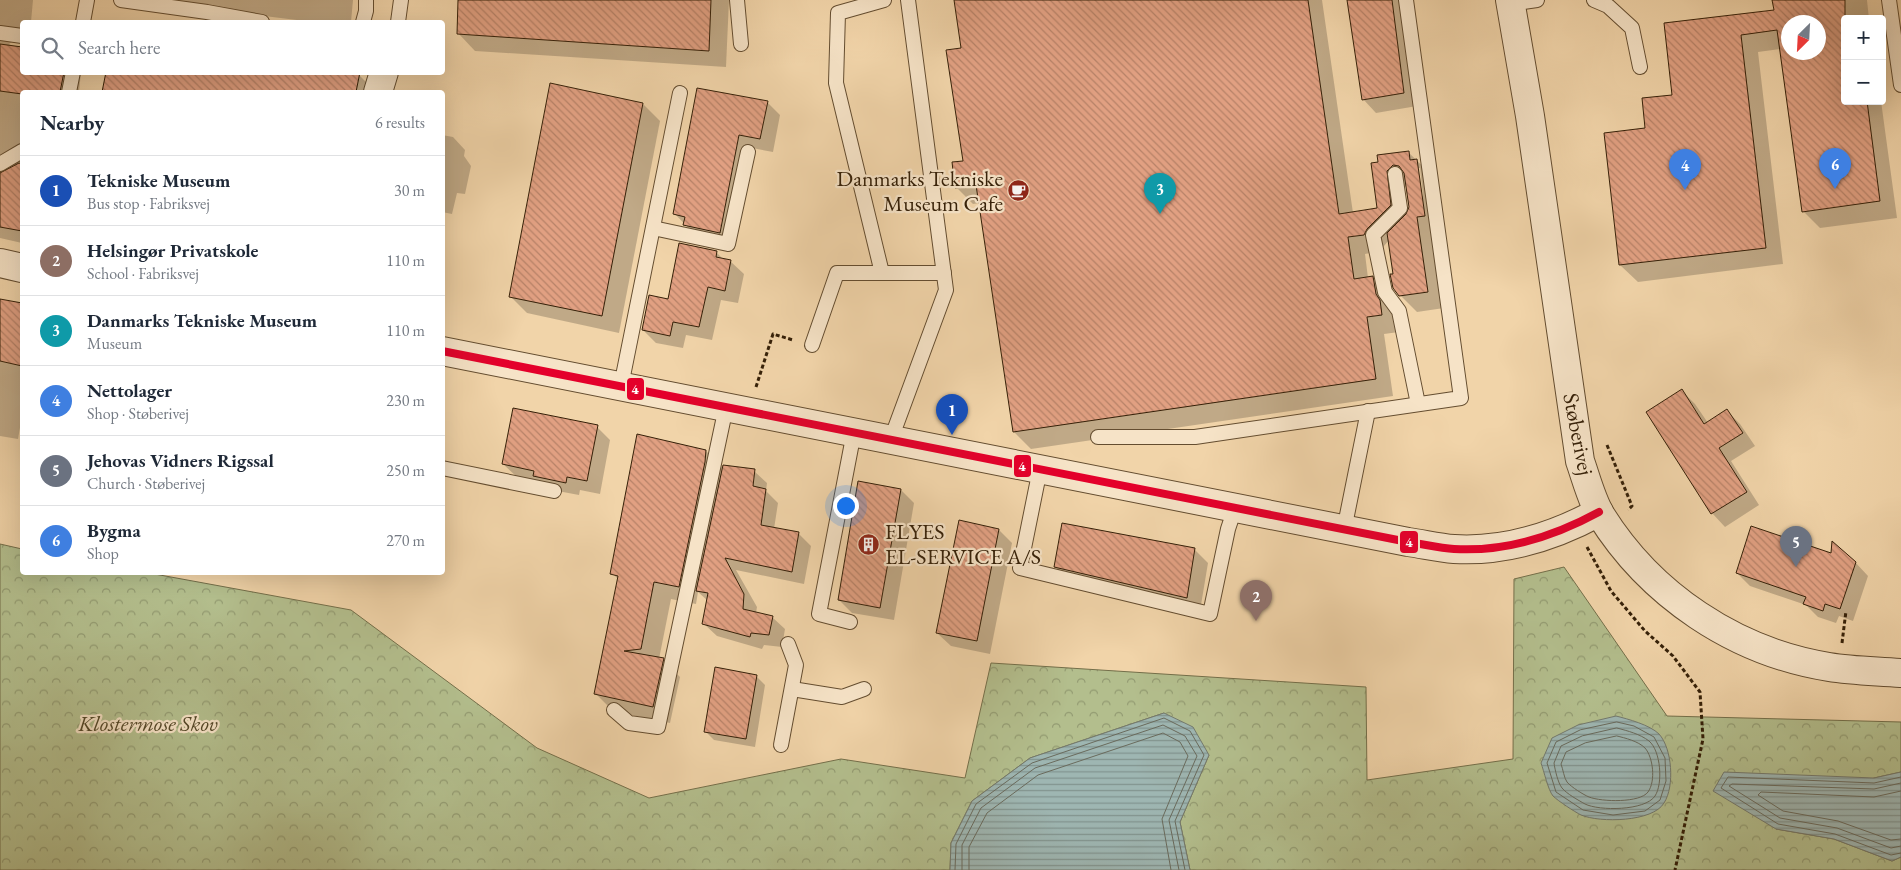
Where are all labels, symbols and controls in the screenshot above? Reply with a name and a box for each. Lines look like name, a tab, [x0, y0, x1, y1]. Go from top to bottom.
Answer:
north arrow	[1781, 15, 1826, 60]
map controls	[1841, 15, 1886, 105]
button: +	[1841, 15, 1886, 60]
search box	[20, 20, 445, 75]
icon: search	[38, 34, 66, 62]
text: Search here	[78, 35, 160, 60]
button: −	[1841, 60, 1886, 105]
text: Nearby	[40, 109, 104, 136]
text: 6 results	[375, 112, 425, 133]
pin: 6	[1819, 148, 1851, 189]
pin: 4	[1669, 149, 1701, 190]
place label: Danmarks Tekniske Museum Cafe	[837, 164, 1003, 218]
text: Tekniske Museum	[87, 168, 230, 193]
pin: 3	[1144, 173, 1176, 214]
cafe icon: Danmarks Tekniske Museum Cafe	[1007, 179, 1031, 203]
text: 1	[52, 180, 60, 201]
text: 30 m	[394, 180, 425, 201]
text: Bus stop · Fabriksvej	[87, 193, 210, 214]
text: Helsingør Privatskole	[87, 238, 258, 263]
text: 2	[52, 250, 60, 271]
text: 110 m	[386, 250, 425, 271]
text: School · Fabriksvej	[87, 263, 199, 284]
text: Danmarks Tekniske Museum	[87, 308, 317, 333]
text: 3	[52, 320, 60, 341]
text: 110 m	[386, 320, 425, 341]
text: Museum	[87, 333, 142, 354]
line badge: 4	[626, 377, 645, 401]
text: Nettolager	[87, 378, 172, 403]
text: 4	[631, 380, 639, 398]
text: 4	[52, 390, 60, 411]
text: 230 m	[386, 390, 425, 411]
street label: Støberivej	[1556, 391, 1601, 478]
pin: 1	[936, 394, 968, 435]
text: Shop · Støberivej	[87, 403, 189, 424]
text: Jehovas Vidners Rigssal	[87, 448, 274, 473]
line badge: 4	[1013, 454, 1032, 478]
text: 4	[1018, 457, 1026, 475]
text: 5	[52, 460, 60, 481]
text: 250 m	[386, 460, 425, 481]
text: Church · Støberivej	[87, 473, 205, 494]
your location	[833, 493, 859, 519]
place label: FLYES EL-SERVICE A/S	[885, 517, 1041, 571]
text: Bygma	[87, 518, 141, 543]
pin: 5	[1780, 526, 1812, 567]
text: 6	[52, 530, 60, 551]
text: 270 m	[386, 530, 425, 551]
line badge: 4	[1399, 530, 1419, 554]
building icon: FLYES EL-SERVICE A/S	[857, 532, 881, 556]
text: 4	[1405, 533, 1413, 551]
text: Shop	[87, 543, 119, 564]
pin: 2	[1240, 580, 1272, 621]
park label: Klostermose Skov	[77, 709, 218, 738]

